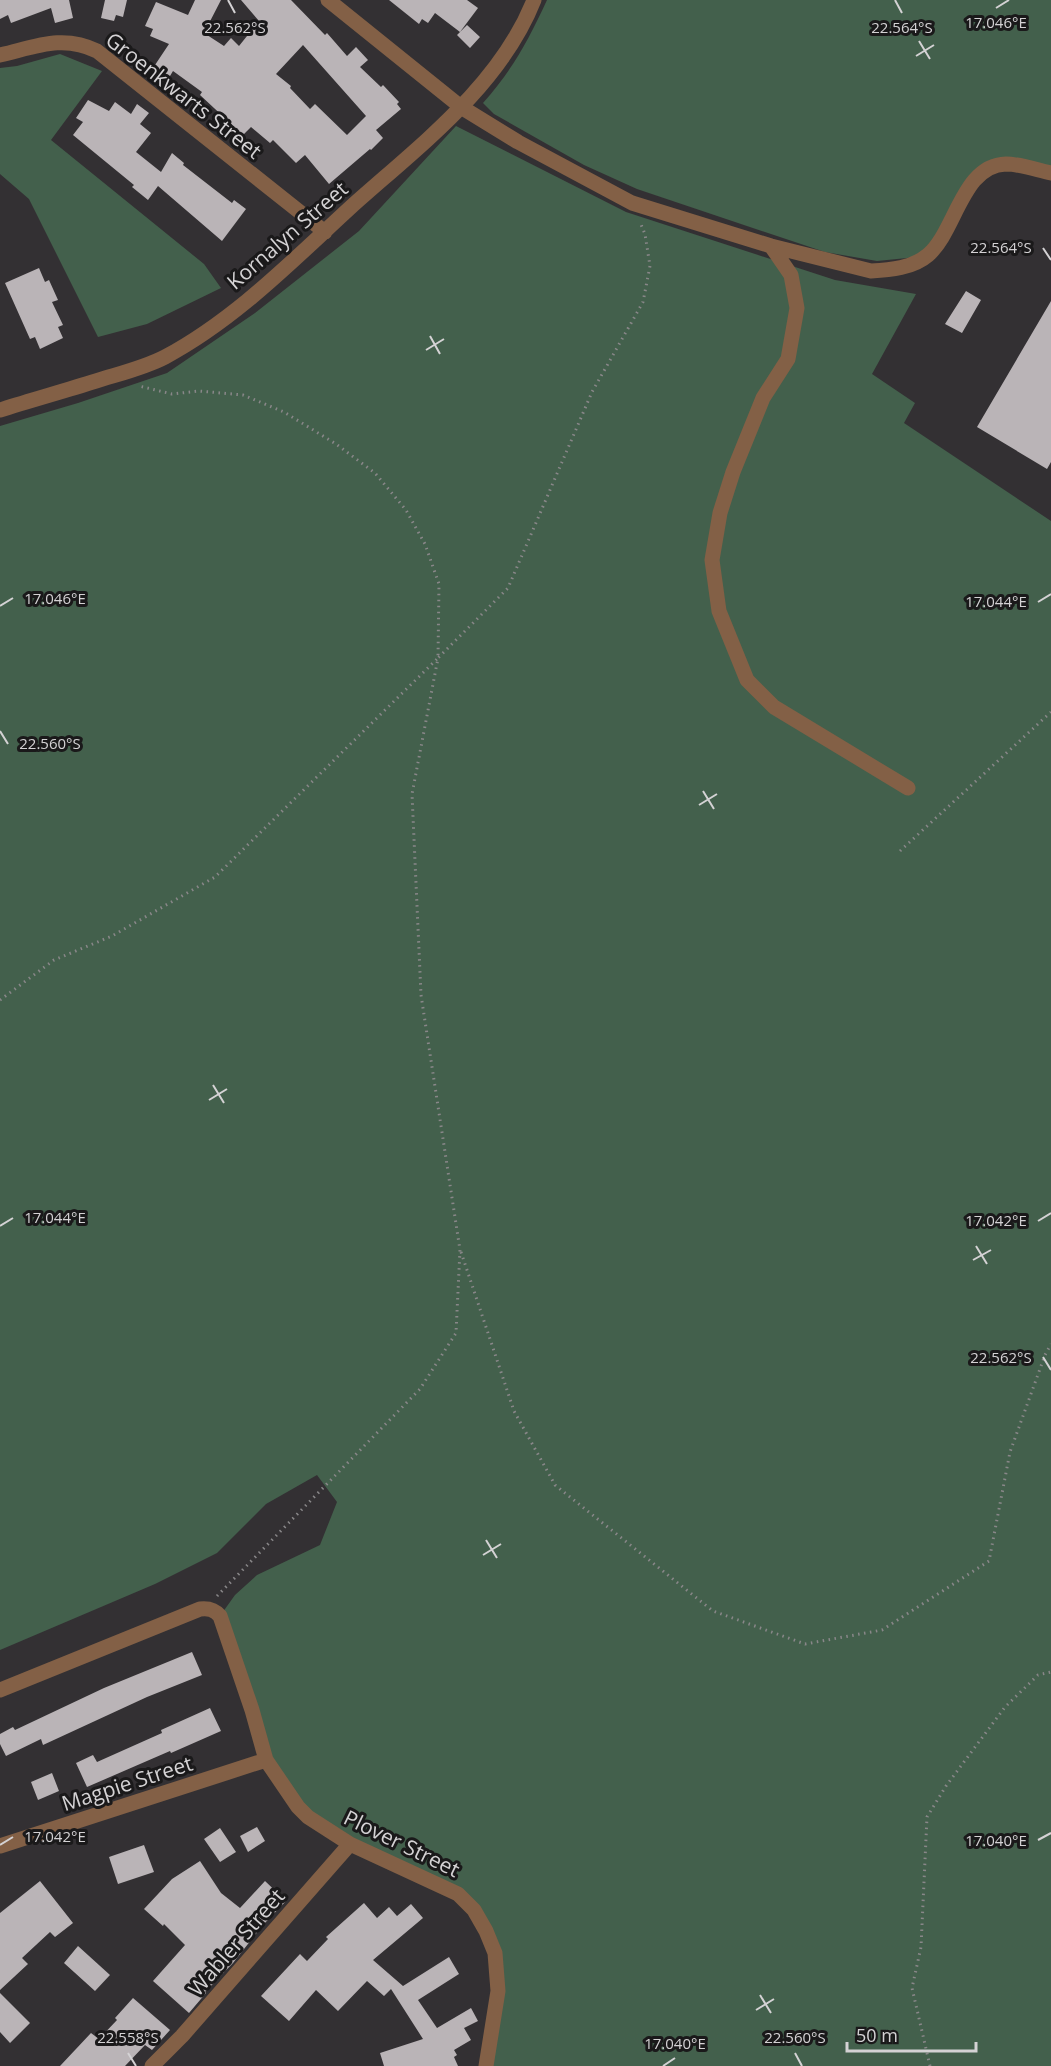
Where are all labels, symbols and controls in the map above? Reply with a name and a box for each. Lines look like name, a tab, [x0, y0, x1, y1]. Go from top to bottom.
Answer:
text: 17.046°E	[965, 12, 1027, 32]
text: 22.562°S	[204, 17, 266, 37]
text: 22.564°S	[871, 17, 933, 37]
street label: Groenkwarts Street	[100, 25, 268, 165]
street label: Kornalyn Street	[221, 175, 353, 295]
text: 22.564°S	[970, 237, 1032, 257]
text: 17.046°E	[24, 588, 86, 608]
text: 17.044°E	[965, 591, 1027, 611]
text: 22.560°S	[19, 733, 81, 753]
text: 17.044°E	[24, 1207, 86, 1227]
text: 17.042°E	[965, 1210, 1027, 1230]
text: 22.562°S	[970, 1347, 1032, 1367]
street label: Magpie Street	[58, 1749, 196, 1817]
street label: Plover Street	[339, 1803, 465, 1883]
text: 17.042°E	[24, 1826, 86, 1846]
text: 17.040°E	[965, 1830, 1027, 1850]
street label: Wabler Street	[182, 1882, 290, 2002]
scale bar	[847, 2015, 976, 2053]
text: 50 m	[856, 2023, 898, 2047]
text: 22.558°S	[97, 2027, 159, 2047]
text: 22.560°S	[764, 2027, 826, 2047]
text: 17.040°E	[644, 2033, 706, 2053]

